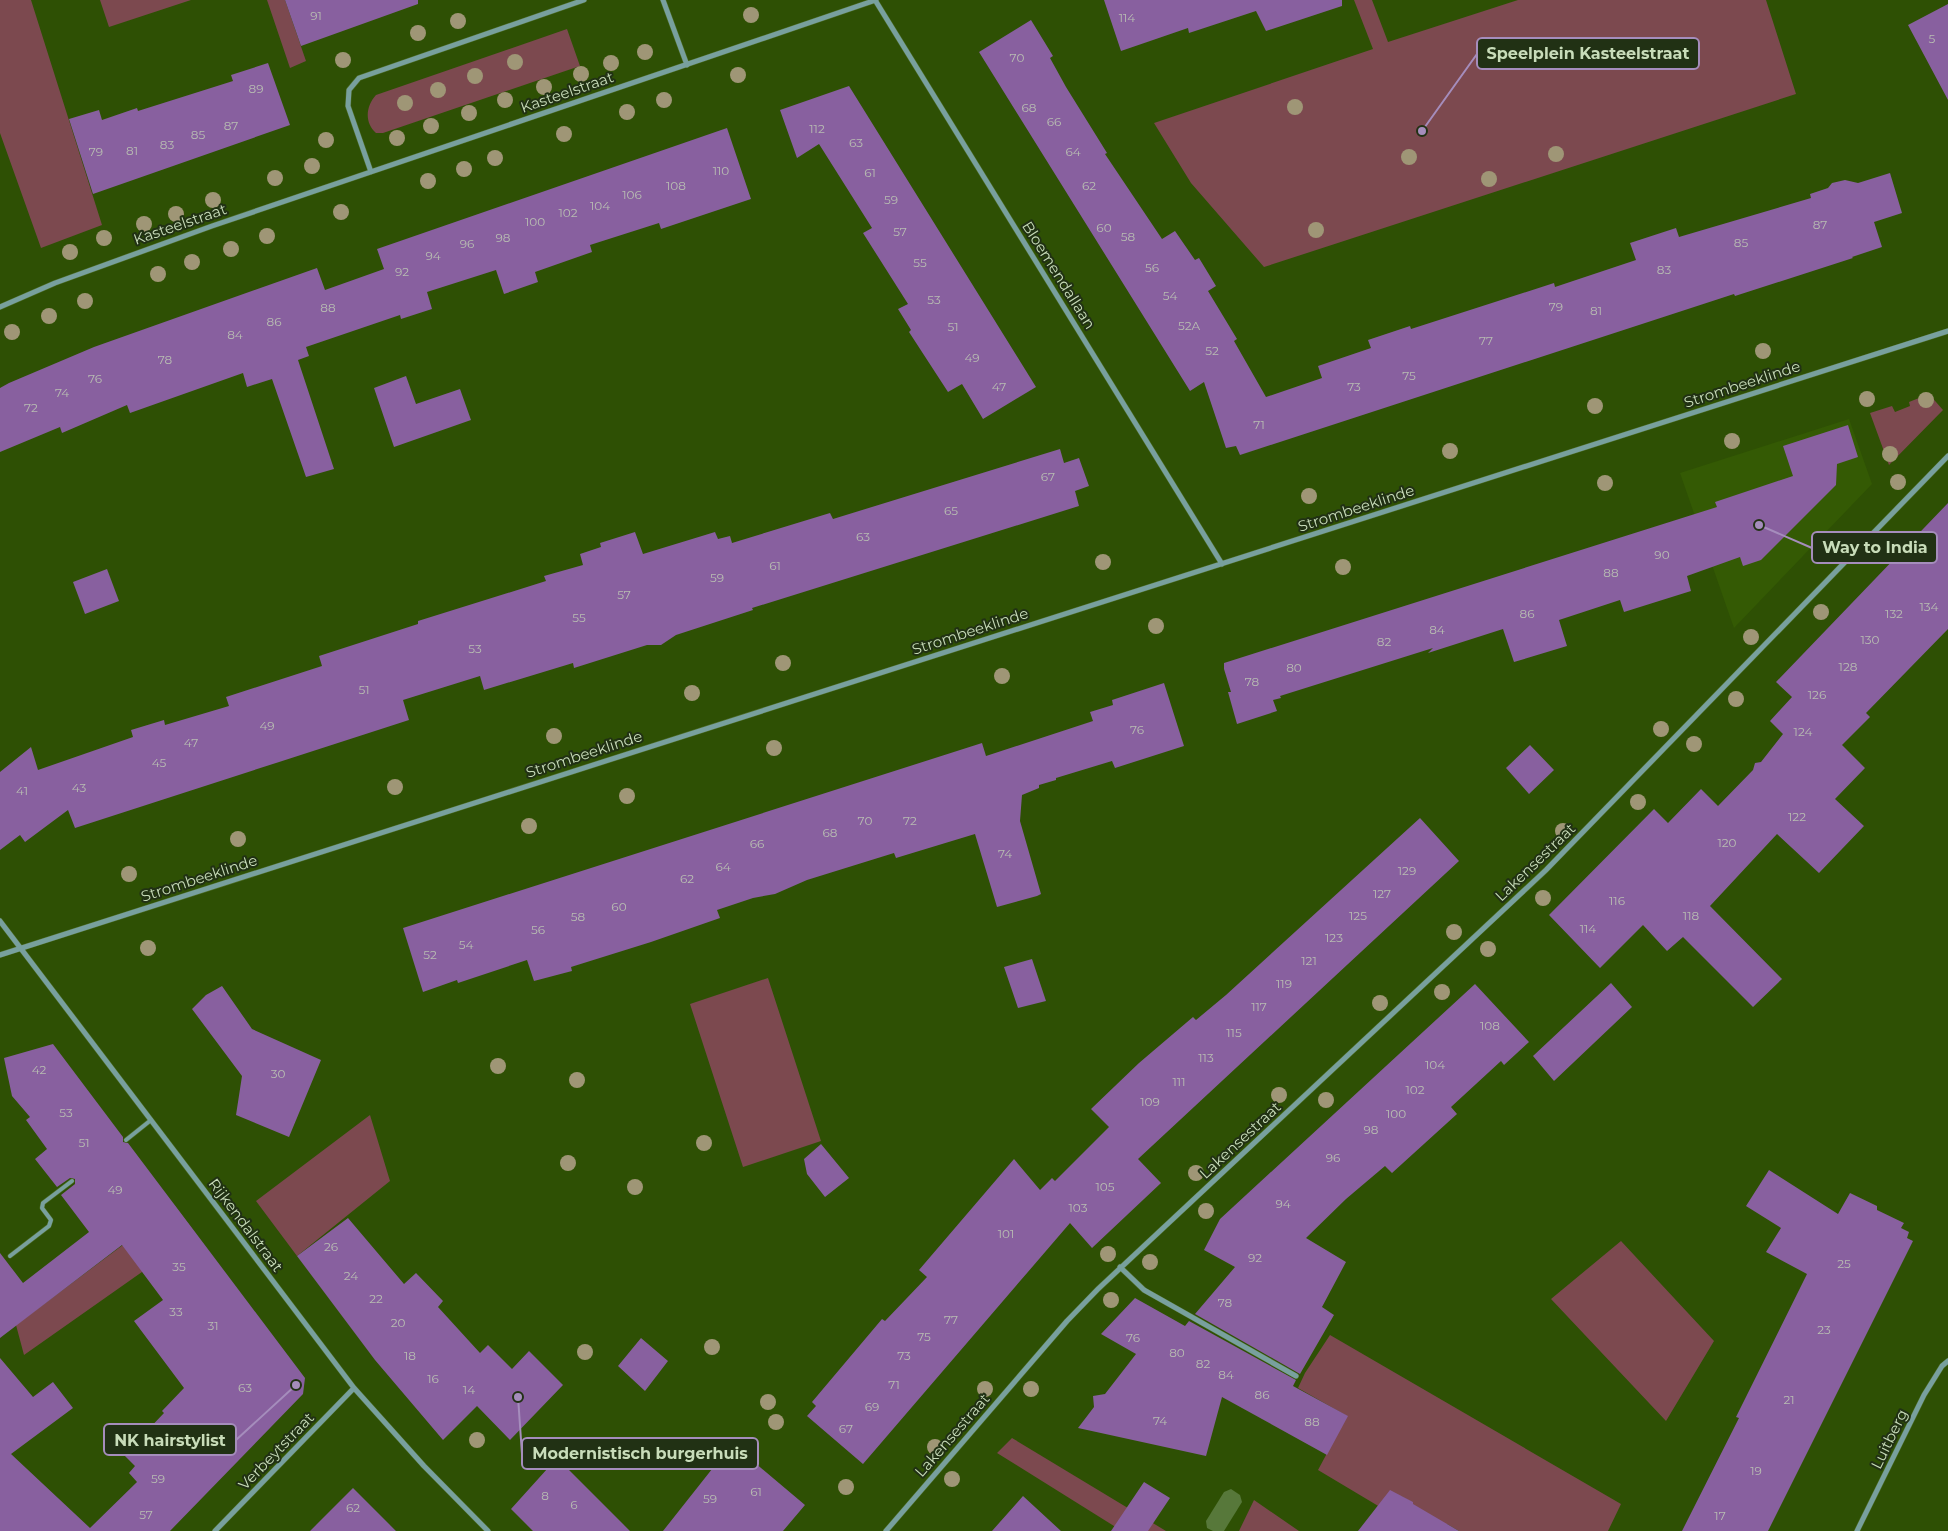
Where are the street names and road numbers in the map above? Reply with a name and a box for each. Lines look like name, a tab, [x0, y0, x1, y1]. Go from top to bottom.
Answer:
street label: Kasteelstraat	[518, 67, 616, 117]
street label: Kasteelstraat	[131, 199, 229, 249]
street label: Bloemendallaan	[1018, 217, 1100, 333]
street label: Strombeeklinde	[1681, 356, 1803, 412]
street label: Strombeeklinde	[1295, 480, 1417, 536]
street label: Strombeeklinde	[909, 603, 1031, 659]
street label: Strombeeklinde	[523, 726, 645, 782]
street label: Lakensestraat	[1491, 819, 1579, 905]
street label: Strombeeklinde	[138, 850, 260, 906]
street label: Lakensestraat	[1195, 1097, 1285, 1183]
street label: Rijkendalstraat	[205, 1174, 287, 1276]
street label: Lakensestraat	[911, 1389, 993, 1481]
street label: Luitberg	[1866, 1406, 1912, 1472]
street label: Verbeytstraat	[234, 1408, 318, 1494]

